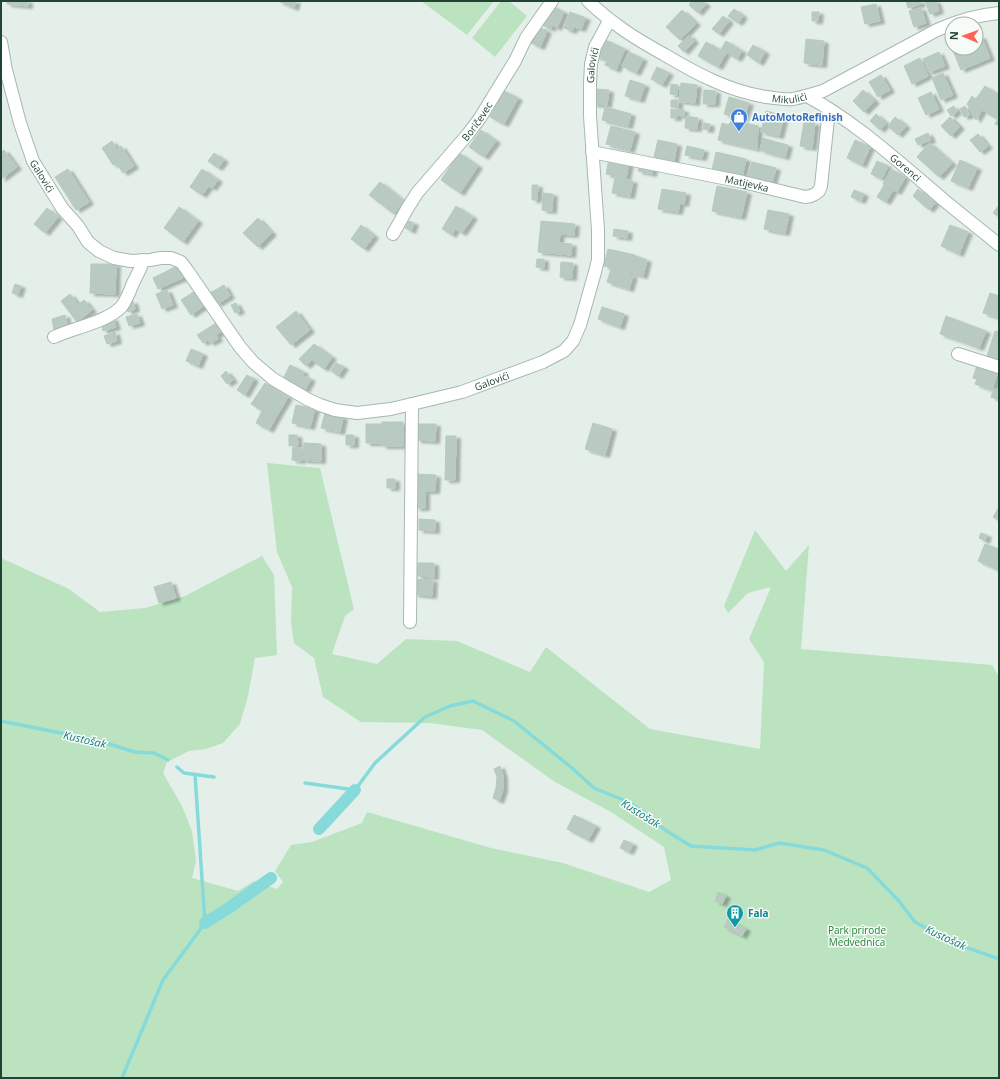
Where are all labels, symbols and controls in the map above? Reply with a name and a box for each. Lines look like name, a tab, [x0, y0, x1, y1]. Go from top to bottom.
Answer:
north arrow	[944, 16, 984, 56]
text: N	[946, 31, 961, 40]
street label: Galovići	[583, 46, 602, 83]
street label: Mikulići	[771, 89, 809, 106]
street label: Boričevec	[458, 99, 495, 144]
shop icon: AutoMotoRefinish	[729, 107, 749, 132]
place label: AutoMotoRefinish	[752, 110, 843, 124]
street label: Gorenci	[887, 150, 924, 185]
street label: Galovići	[27, 157, 58, 195]
street label: Matijevka	[724, 172, 770, 195]
street label: Galovići	[472, 368, 511, 394]
water label: Kustošak	[62, 727, 108, 751]
water label: Kustošak	[619, 795, 664, 831]
building icon: Fala	[725, 903, 745, 928]
place label: Fala	[748, 906, 769, 920]
water label: Kustošak	[923, 921, 969, 953]
park label: Park prirode Medvednica	[828, 923, 886, 949]

